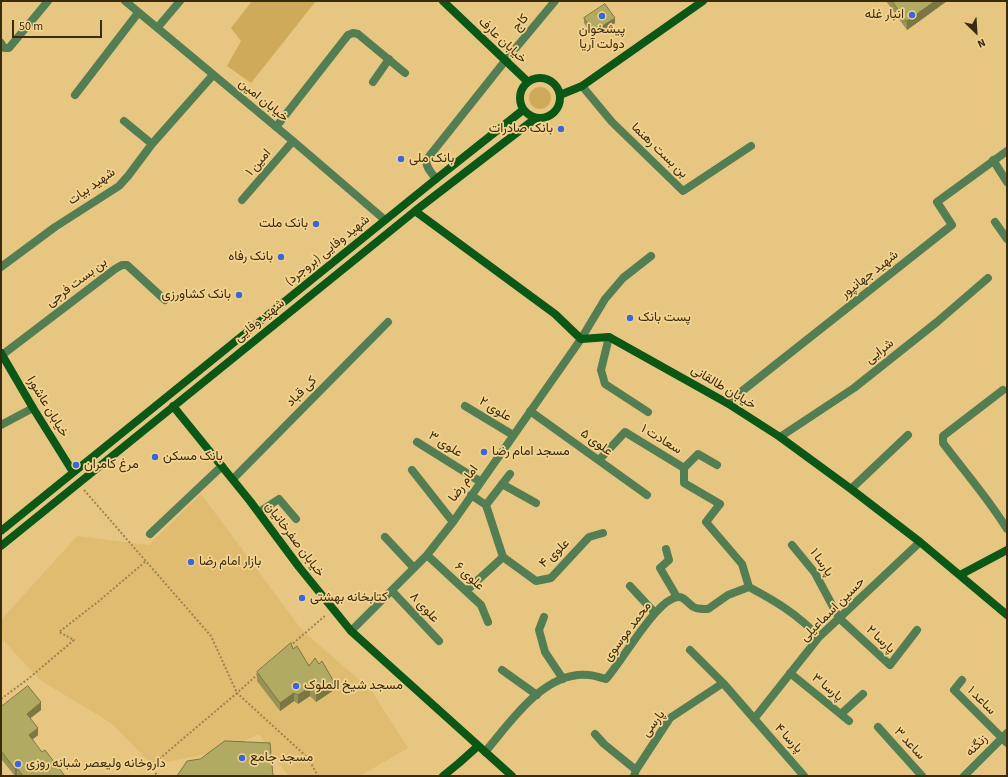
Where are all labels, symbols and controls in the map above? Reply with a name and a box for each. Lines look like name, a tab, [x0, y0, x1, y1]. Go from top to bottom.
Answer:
place label: انبار غله	[865, 7, 904, 23]
marker: انبار غله	[907, 10, 917, 20]
street label: کاج	[509, 11, 533, 35]
marker: پیشخوان دولت آریا	[597, 11, 607, 21]
scale bar	[14, 12, 104, 38]
north arrow	[956, 12, 996, 52]
street label: خیابان عارف	[475, 15, 529, 67]
text: 50 m	[19, 18, 43, 35]
place label: پیشخوان دولت آریا	[579, 22, 625, 53]
text: N	[975, 35, 988, 52]
street label: خیابان امین	[235, 76, 291, 126]
street label: بن بست رهنما	[627, 120, 691, 182]
place label: بانک صادرات	[489, 121, 553, 137]
marker: بانک صادرات	[556, 124, 566, 134]
street label: امین ۱	[243, 146, 275, 180]
place label: بانک ملی	[409, 151, 454, 167]
marker: بانک ملی	[396, 154, 406, 164]
street label: شهید بیات	[65, 165, 119, 209]
street label: شهید وفایی (بروجرد)	[283, 212, 373, 290]
place label: بانک ملت	[259, 216, 308, 232]
marker: بانک ملت	[311, 219, 321, 229]
street label: شهید جهانپور	[838, 248, 902, 302]
place label: بانک رفاه	[228, 249, 273, 265]
marker: بانک رفاه	[276, 252, 286, 262]
street label: بن بست فرجی	[43, 255, 111, 311]
place label: بانک کشاورزی	[161, 287, 231, 303]
marker: بانک کشاورزی	[234, 290, 244, 300]
street label: شهید وفایی	[232, 296, 288, 346]
place label: پست بانک	[638, 310, 691, 326]
marker: پست بانک	[625, 313, 635, 323]
street label: شرایی	[863, 336, 897, 368]
street label: خیابان طالقانی	[688, 362, 758, 414]
street label: کی قباد	[283, 373, 321, 411]
street label: خیابان عاشورا	[23, 374, 71, 440]
street label: علوی ۲	[476, 394, 514, 426]
street label: سعادت ۱	[638, 422, 684, 458]
street label: علوی ۵	[577, 426, 615, 460]
street label: علوی ۳	[425, 429, 465, 461]
place label: مسجد امام رضا	[492, 444, 570, 460]
marker: مسجد امام رضا	[479, 447, 489, 457]
place label: بانک مسکن	[163, 449, 223, 465]
marker: بانک مسکن	[150, 452, 160, 462]
place label: مرغ کامران	[84, 457, 139, 473]
marker: مرغ کامران	[71, 460, 81, 470]
street label: امام رضا	[446, 463, 482, 505]
street label: خیابان صفرخانیان	[261, 500, 327, 580]
street label: علوی ۴	[537, 536, 573, 572]
street label: پارسا ۱	[806, 546, 836, 580]
place label: بازار امام رضا	[199, 554, 261, 570]
marker: بازار امام رضا	[186, 557, 196, 567]
street label: علوی ۶	[451, 559, 487, 595]
street label: حسین اسماعیلی	[797, 574, 869, 646]
street label: علوی ۸	[406, 589, 442, 627]
place label: کتابخانه بهشتی	[310, 590, 388, 606]
marker: کتابخانه بهشتی	[297, 593, 307, 603]
street label: محمد موسوی	[601, 599, 655, 665]
street label: پارسا ۲	[862, 623, 898, 657]
street label: پارسا ۳	[808, 671, 846, 705]
place label: مسجد شیخ الملوک	[304, 678, 403, 694]
marker: مسجد شیخ الملوک	[291, 681, 301, 691]
street label: ساعد ۱	[964, 684, 998, 718]
street label: پارسی	[639, 707, 669, 741]
street label: پارسا ۴	[771, 721, 805, 757]
street label: ساعد ۳	[890, 725, 928, 763]
street label: زنگنه	[963, 732, 991, 760]
place label: مسجد جامع	[250, 750, 313, 766]
marker: مسجد جامع	[237, 753, 247, 763]
place label: داروخانه ولیعصر شبانه روزی	[26, 756, 166, 772]
marker: داروخانه ولیعصر شبانه روزی	[13, 759, 23, 769]

